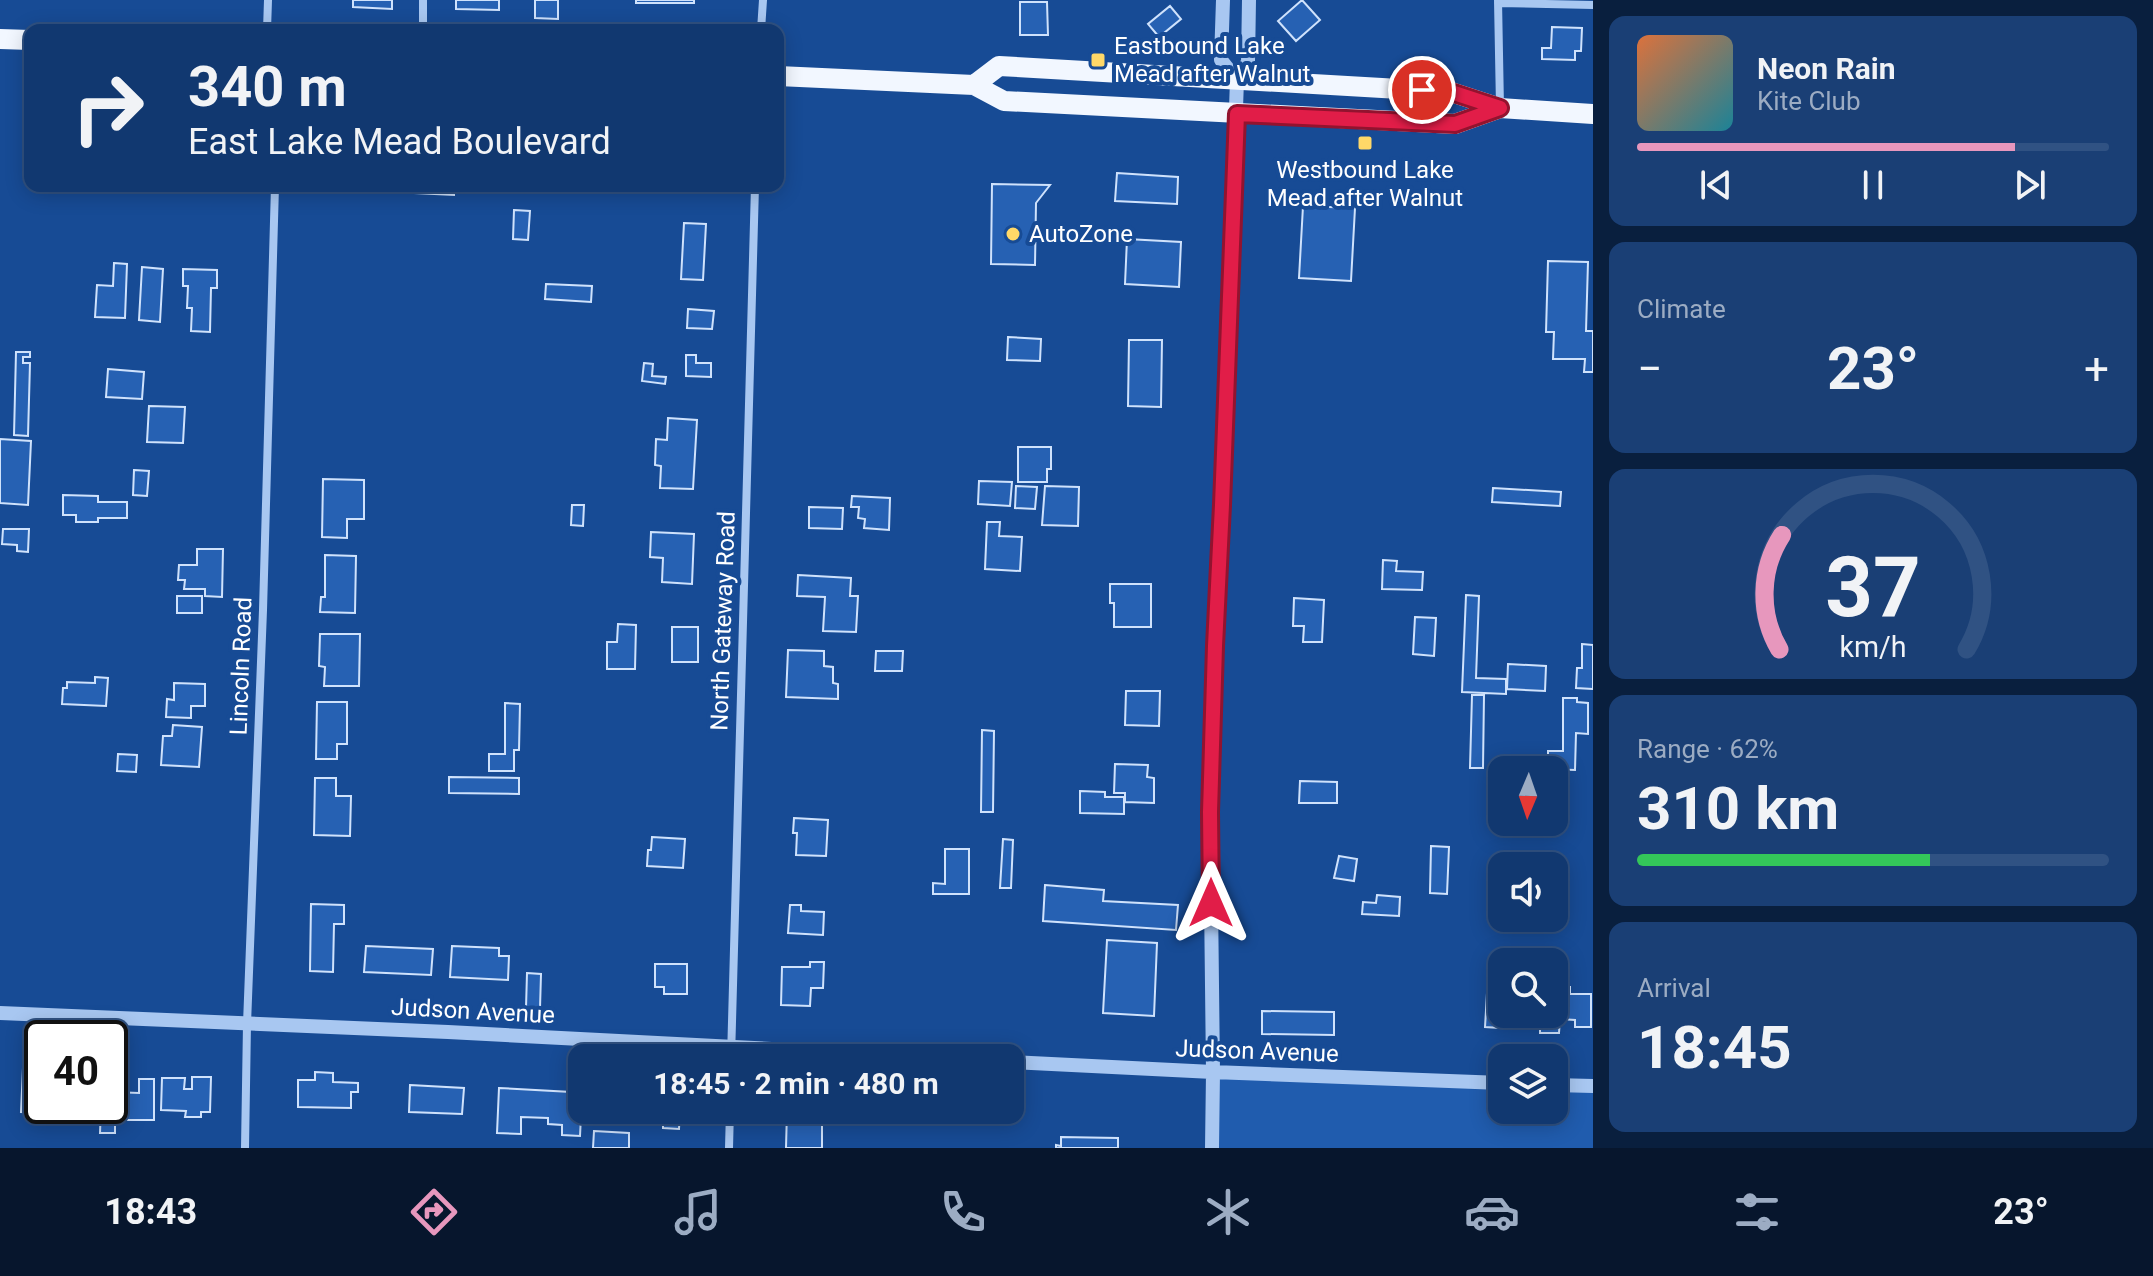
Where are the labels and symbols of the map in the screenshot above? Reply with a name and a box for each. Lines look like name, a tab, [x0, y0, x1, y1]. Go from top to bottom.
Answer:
place label: Eastbound Lake Mead after Walnut	[1114, 32, 1311, 88]
marker: Eastbound Lake Mead after Walnut	[1089, 51, 1107, 69]
pin	[1388, 56, 1456, 124]
marker: Westbound Lake Mead after Walnut	[1356, 134, 1374, 152]
place label: Westbound Lake Mead after Walnut	[1267, 156, 1463, 212]
place label: AutoZone	[1029, 220, 1133, 248]
marker: AutoZone	[1004, 225, 1022, 243]
street label: North Gateway Road	[705, 511, 741, 731]
street label: Lincoln Road	[225, 596, 257, 736]
north arrow	[1488, 756, 1568, 836]
position arrow	[1169, 861, 1253, 945]
street label: Judson Avenue	[390, 993, 556, 1029]
speed limit sign: 40	[24, 1020, 128, 1124]
street label: Judson Avenue	[1175, 1034, 1339, 1068]

